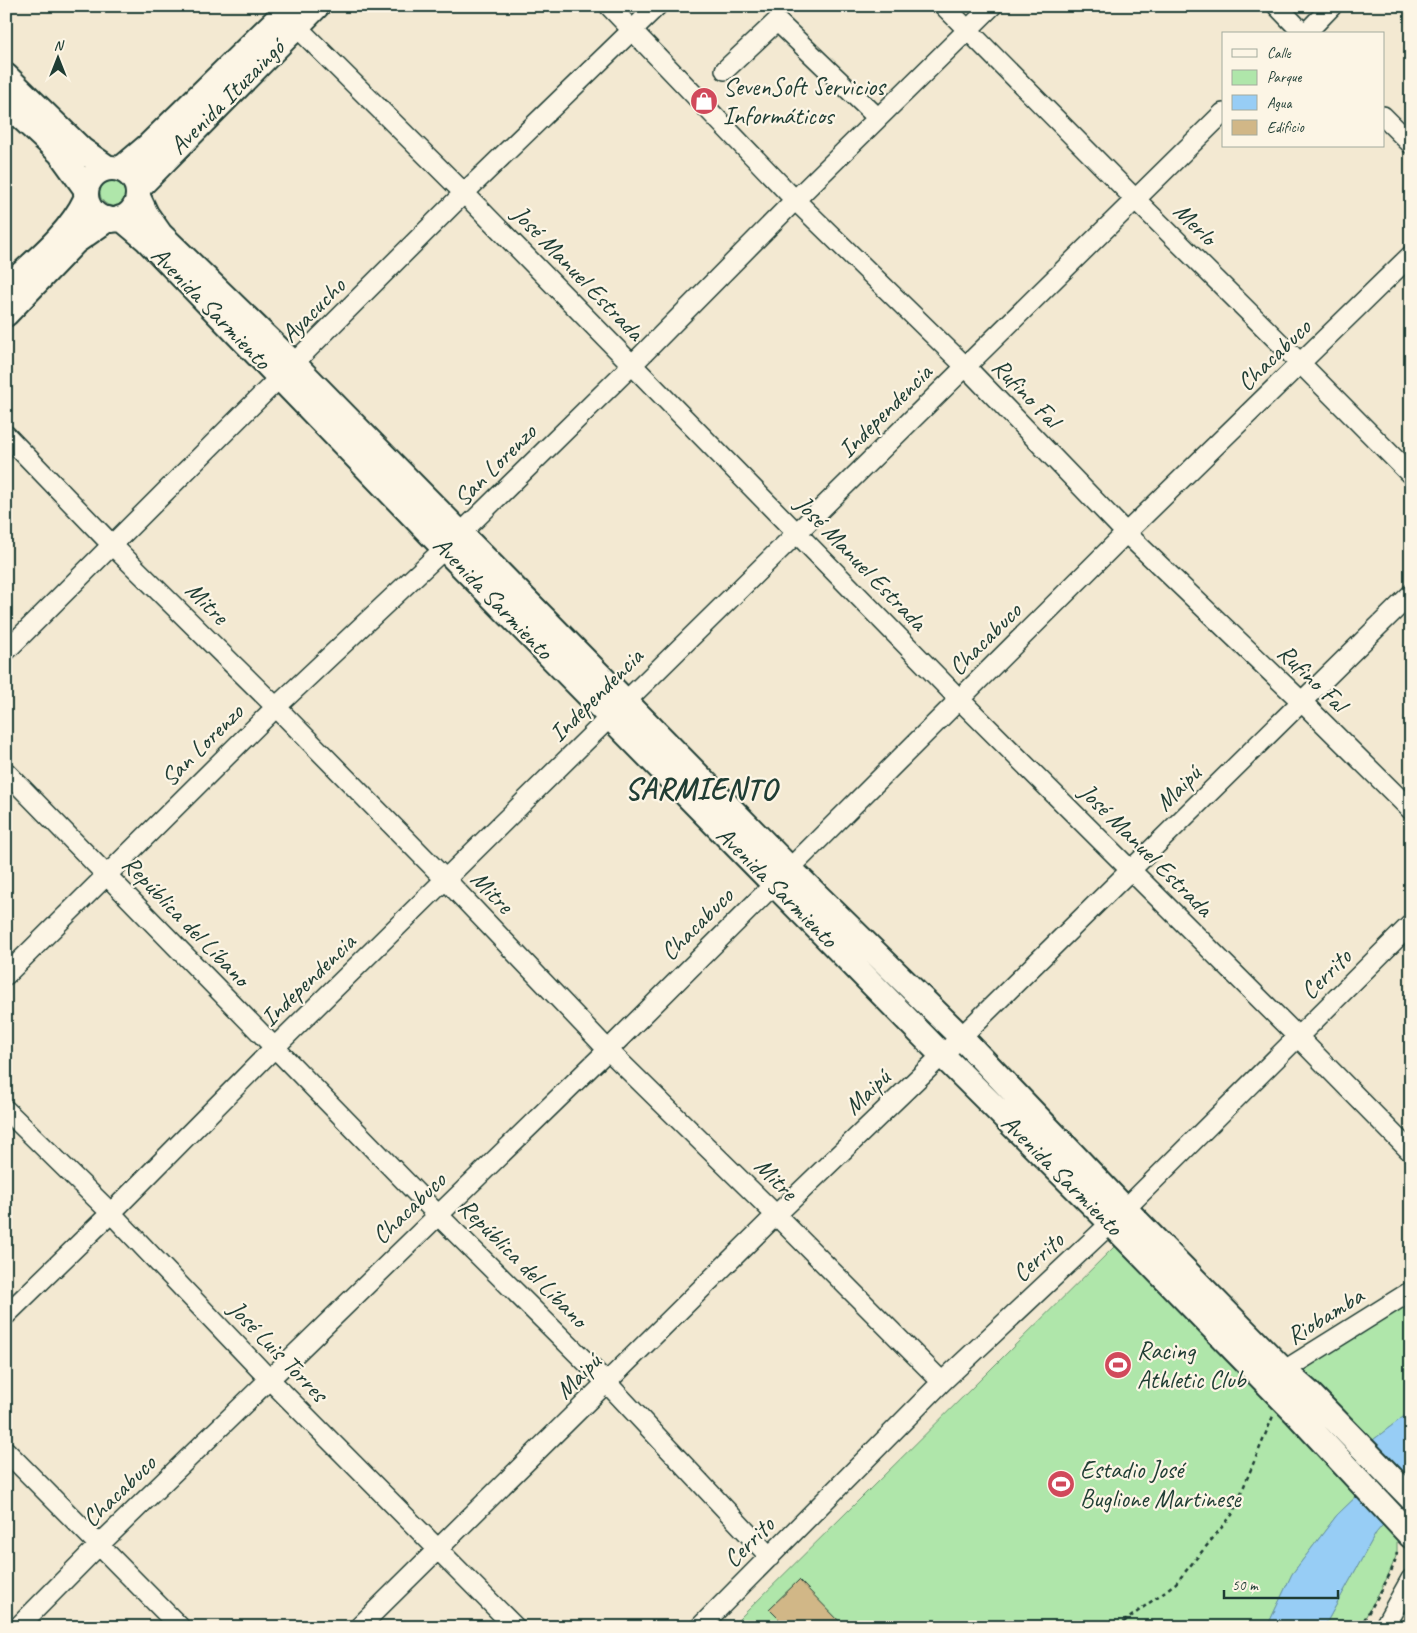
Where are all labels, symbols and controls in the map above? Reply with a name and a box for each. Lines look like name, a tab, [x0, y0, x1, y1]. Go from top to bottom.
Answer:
street label: Avenida Ituzaingó	[163, 30, 294, 161]
north arrow	[32, 32, 82, 82]
legend	[1222, 32, 1384, 148]
text: N	[54, 37, 65, 54]
text: Calle	[1267, 44, 1292, 63]
text: Parque	[1267, 68, 1303, 87]
place label: SevenSoft Servicios Informáticos	[723, 71, 887, 132]
shop icon: SevenSoft Servicios Informáticos	[689, 86, 719, 116]
text: Agua	[1267, 94, 1292, 113]
text: Edificio	[1267, 118, 1305, 137]
street label: Merlo	[1167, 196, 1226, 255]
street label: José Manuel Estrada	[504, 198, 652, 349]
street label: Avenida Sarmiento	[144, 240, 279, 377]
street label: Ayacucho	[274, 270, 353, 349]
street label: Chacabuco	[1230, 311, 1319, 398]
street label: Rufino Fal	[985, 351, 1070, 438]
street label: Independencia	[831, 356, 940, 465]
street label: San Lorenzo	[447, 416, 544, 513]
street label: José Manuel Estrada	[787, 488, 935, 639]
street label: Avenida Sarmiento	[426, 530, 561, 667]
street label: Mitre	[179, 575, 237, 633]
street label: Chacabuco	[942, 595, 1029, 682]
street label: Rufino Fal	[1270, 637, 1357, 722]
street label: Independencia	[542, 640, 651, 749]
street label: San Lorenzo	[154, 696, 251, 793]
street label: Maipú	[1148, 757, 1209, 818]
district label: SARMIENTO	[625, 770, 780, 808]
street label: José Manuel Estrada	[1072, 776, 1221, 925]
street label: Avenida Sarmiento	[709, 819, 845, 955]
street label: República del Líbano	[115, 849, 259, 996]
street label: Mitre	[464, 864, 522, 922]
street label: Chacabuco	[654, 880, 741, 967]
street label: Independencia	[254, 925, 364, 1033]
street label: Cerrito	[1294, 941, 1359, 1006]
street label: Maipú	[837, 1061, 898, 1122]
street label: Avenida Sarmiento	[994, 1107, 1130, 1243]
street label: Mitre	[748, 1151, 806, 1209]
street label: Chacabuco	[365, 1164, 454, 1251]
street label: República del Líbano	[451, 1191, 597, 1337]
street label: Cerrito	[1005, 1224, 1072, 1289]
street label: Riobamba	[1280, 1279, 1371, 1352]
street label: José Luis Torres	[221, 1292, 336, 1411]
place label: Racing Athletic Club	[1137, 1335, 1248, 1396]
street label: Maipú	[548, 1345, 609, 1406]
sports icon: Racing Athletic Club	[1103, 1350, 1133, 1380]
street label: Chacabuco	[75, 1447, 164, 1534]
place label: Estadio José Buglione Martinese	[1080, 1454, 1242, 1515]
sports icon: Estadio José Buglione Martinese	[1046, 1469, 1076, 1499]
street label: Cerrito	[717, 1509, 782, 1574]
scale bar	[1224, 1568, 1338, 1600]
text: 50 m	[1232, 1576, 1259, 1595]

